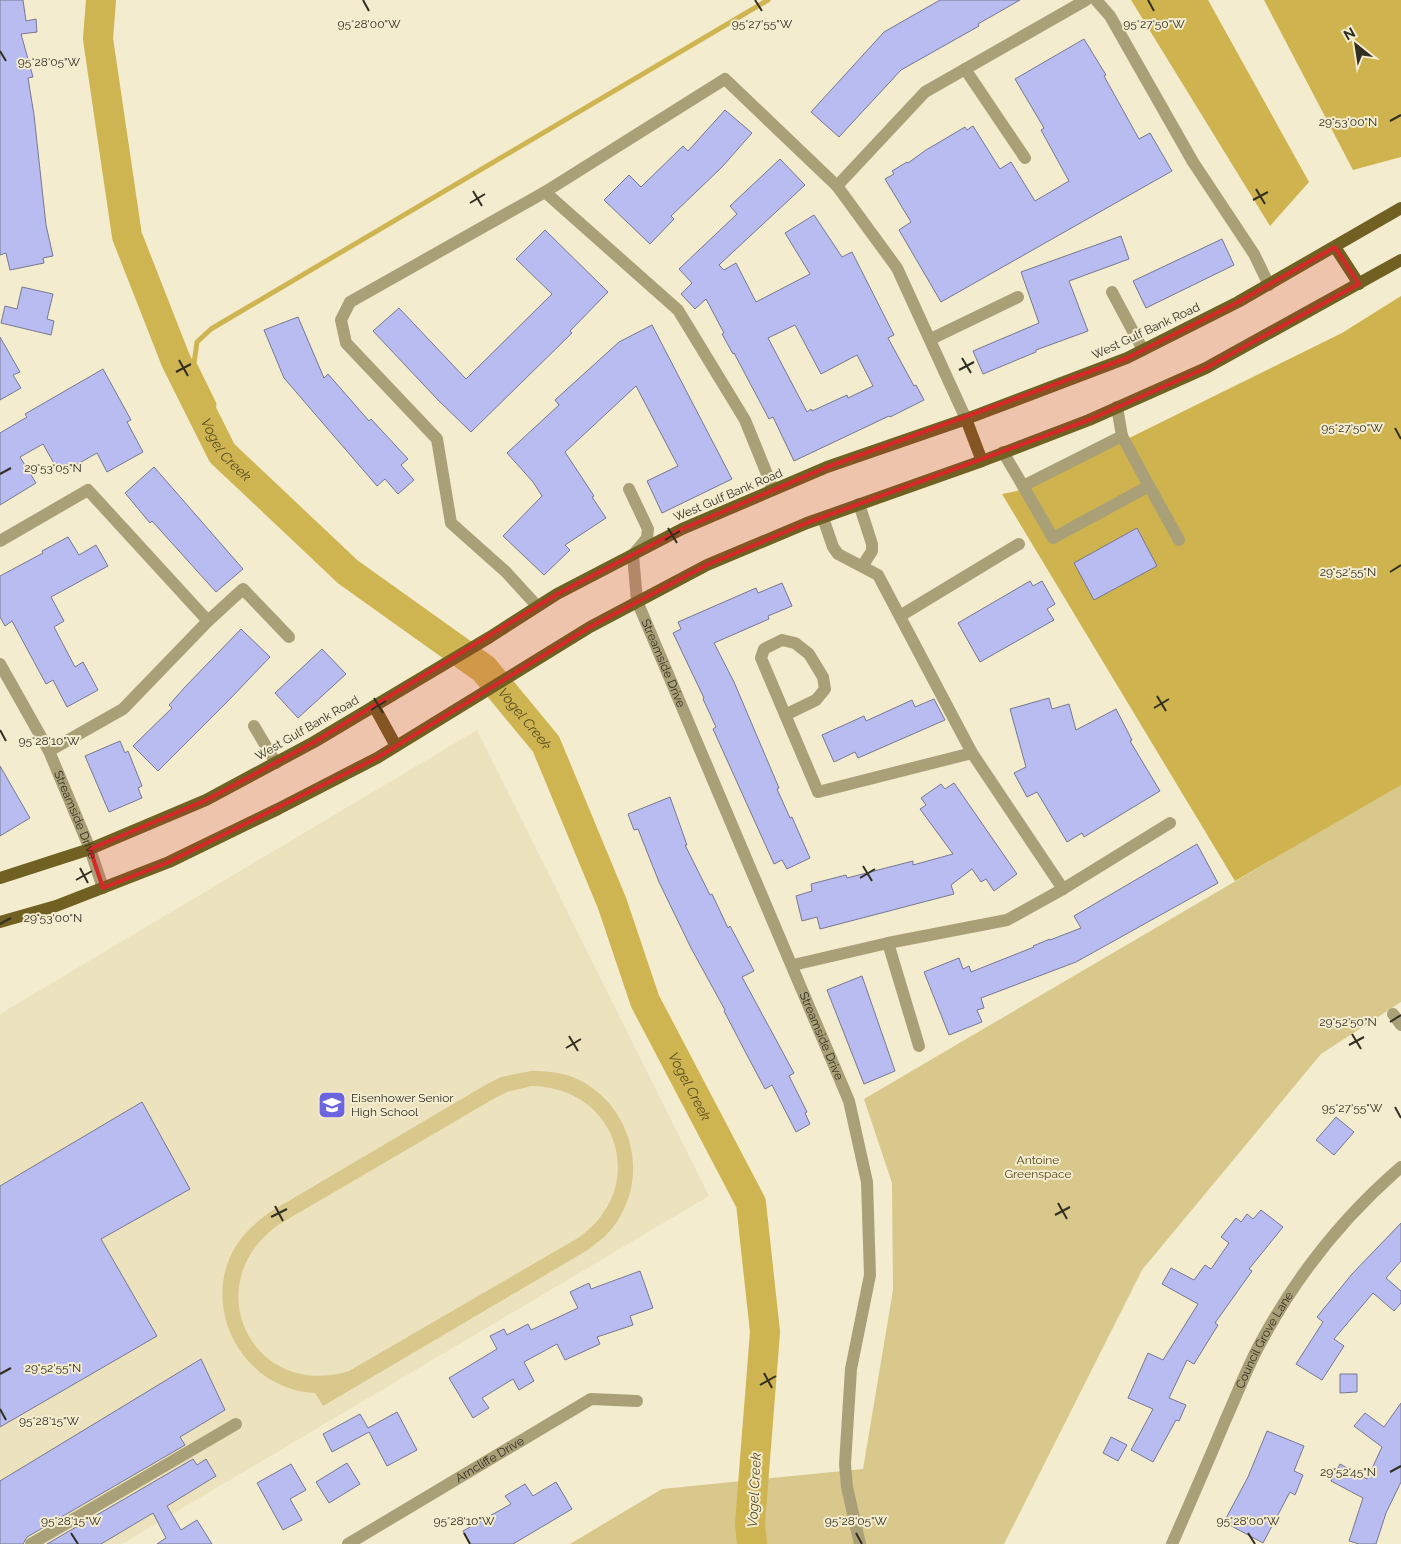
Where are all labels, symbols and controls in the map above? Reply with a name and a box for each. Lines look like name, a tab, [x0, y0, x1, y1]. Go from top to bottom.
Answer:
text: 95°28'00"W	[337, 17, 401, 31]
text: 95°27'55"W	[732, 17, 793, 31]
text: 95°27'50"W	[1123, 17, 1185, 31]
north arrow	[1331, 20, 1381, 70]
text: N	[1341, 24, 1358, 43]
text: 95°28'05"W	[18, 55, 81, 69]
text: 29°53'00"N	[1319, 115, 1377, 129]
street label: West Gulf Bank Road	[1090, 300, 1202, 362]
water label: Vogel Creek	[198, 415, 255, 485]
text: 95°27'50"W	[1321, 421, 1383, 435]
text: 29°53'05"N	[24, 461, 82, 475]
street label: West Gulf Bank Road	[671, 466, 785, 524]
text: 29°52'55"N	[1320, 565, 1376, 579]
street label: Streamside Drive	[638, 617, 688, 709]
water label: Vogel Creek	[495, 684, 555, 752]
street label: West Gulf Bank Road	[253, 693, 361, 763]
text: 95°28'10"W	[19, 734, 80, 748]
street label: Streamside Drive	[51, 768, 100, 861]
text: 29°53'00"N	[24, 911, 82, 925]
street label: Streamside Drive	[797, 990, 846, 1082]
text: 29°52'50"N	[1319, 1015, 1377, 1029]
water label: Vogel Creek	[665, 1049, 715, 1124]
school or university icon: Eisenhower Senior High School	[317, 1090, 347, 1120]
place label: Eisenhower Senior High School	[351, 1091, 454, 1119]
text: 95°27'55"W	[1322, 1101, 1383, 1115]
park label: Antoine Greenspace	[1004, 1153, 1072, 1181]
street label: Council Grove Lane	[1233, 1289, 1296, 1391]
text: 29°52'55"N	[25, 1361, 81, 1375]
text: 95°28'15"W	[19, 1414, 80, 1428]
street label: Arncliffe Drive	[453, 1434, 527, 1485]
water label: Vogel Creek	[744, 1452, 764, 1528]
text: 29°52'45"N	[1320, 1465, 1376, 1479]
text: 95°28'15"W	[41, 1514, 102, 1528]
text: 95°28'10"W	[434, 1514, 495, 1528]
text: 95°28'05"W	[825, 1514, 888, 1528]
text: 95°28'00"W	[1216, 1514, 1280, 1528]

